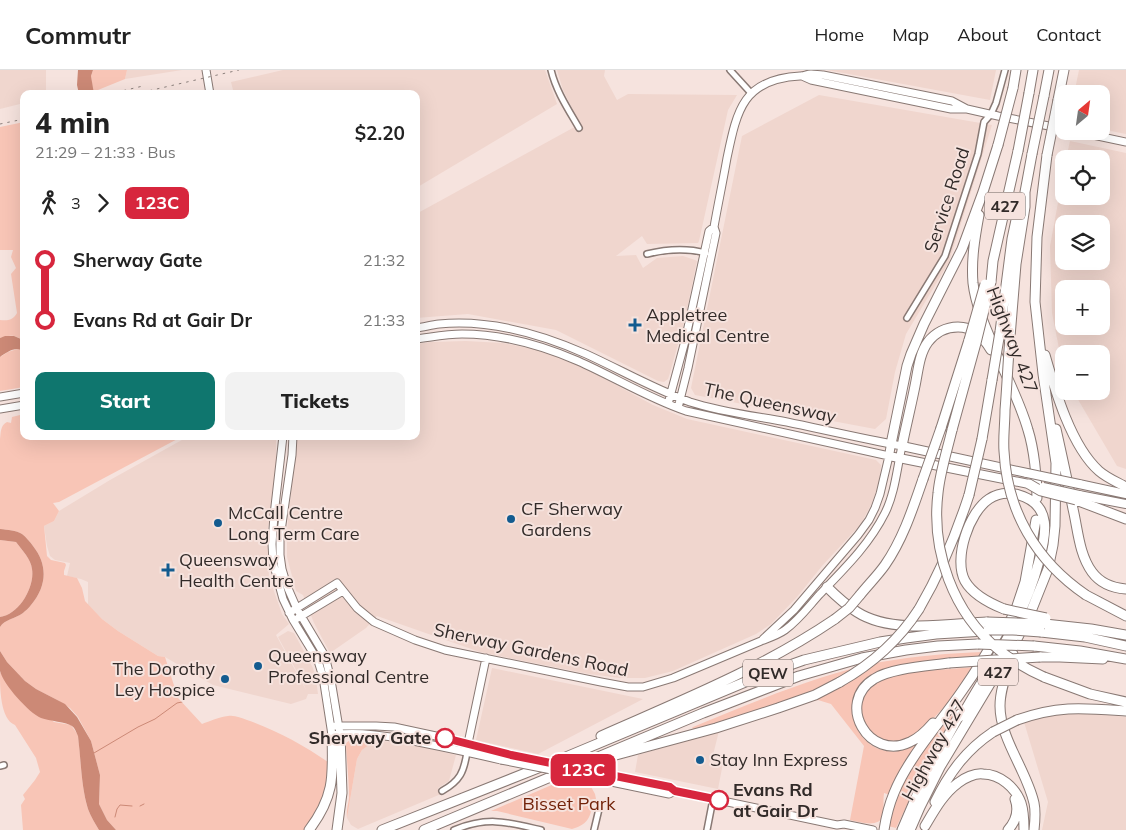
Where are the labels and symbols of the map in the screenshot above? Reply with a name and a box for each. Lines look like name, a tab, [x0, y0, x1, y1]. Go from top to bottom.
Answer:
north arrow	[1055, 85, 1110, 140]
street label: Service Road	[919, 144, 974, 255]
road number: 427	[985, 192, 1025, 220]
street label: Highway 427	[982, 283, 1043, 396]
place label: Appletree Medical Centre	[646, 303, 769, 347]
marker: Appletree Medical Centre	[628, 318, 642, 332]
street label: The Queensway	[702, 377, 839, 428]
place label: CF Sherway Gardens	[521, 497, 623, 541]
place label: McCall Centre Long Term Care	[228, 501, 359, 545]
marker: CF Sherway Gardens	[505, 513, 517, 525]
marker: McCall Centre Long Term Care	[212, 517, 224, 529]
place label: Queensway Health Centre	[179, 548, 294, 592]
marker: Queensway Health Centre	[161, 563, 175, 577]
street label: Sherway Gardens Road	[432, 618, 630, 681]
place label: Queensway Professional Centre	[268, 644, 429, 688]
place label: The Dorothy Ley Hospice	[112, 657, 215, 701]
road number: 427	[978, 658, 1018, 686]
marker: Queensway Professional Centre	[252, 660, 264, 672]
road number: QEW	[743, 660, 793, 686]
marker: The Dorothy Ley Hospice	[219, 673, 231, 685]
street label: Highway 427	[896, 695, 971, 804]
place label: Sherway Gate	[308, 726, 431, 749]
marker: Sherway Gate	[435, 728, 455, 748]
place label: Stay Inn Express	[710, 748, 848, 771]
line badge: 123C	[548, 754, 618, 786]
marker: Stay Inn Express	[694, 754, 706, 766]
place label: Evans Rd at Gair Dr	[733, 778, 819, 822]
marker: Evans Rd at Gair Dr	[709, 790, 729, 810]
park label: Bisset Park	[522, 792, 616, 815]

